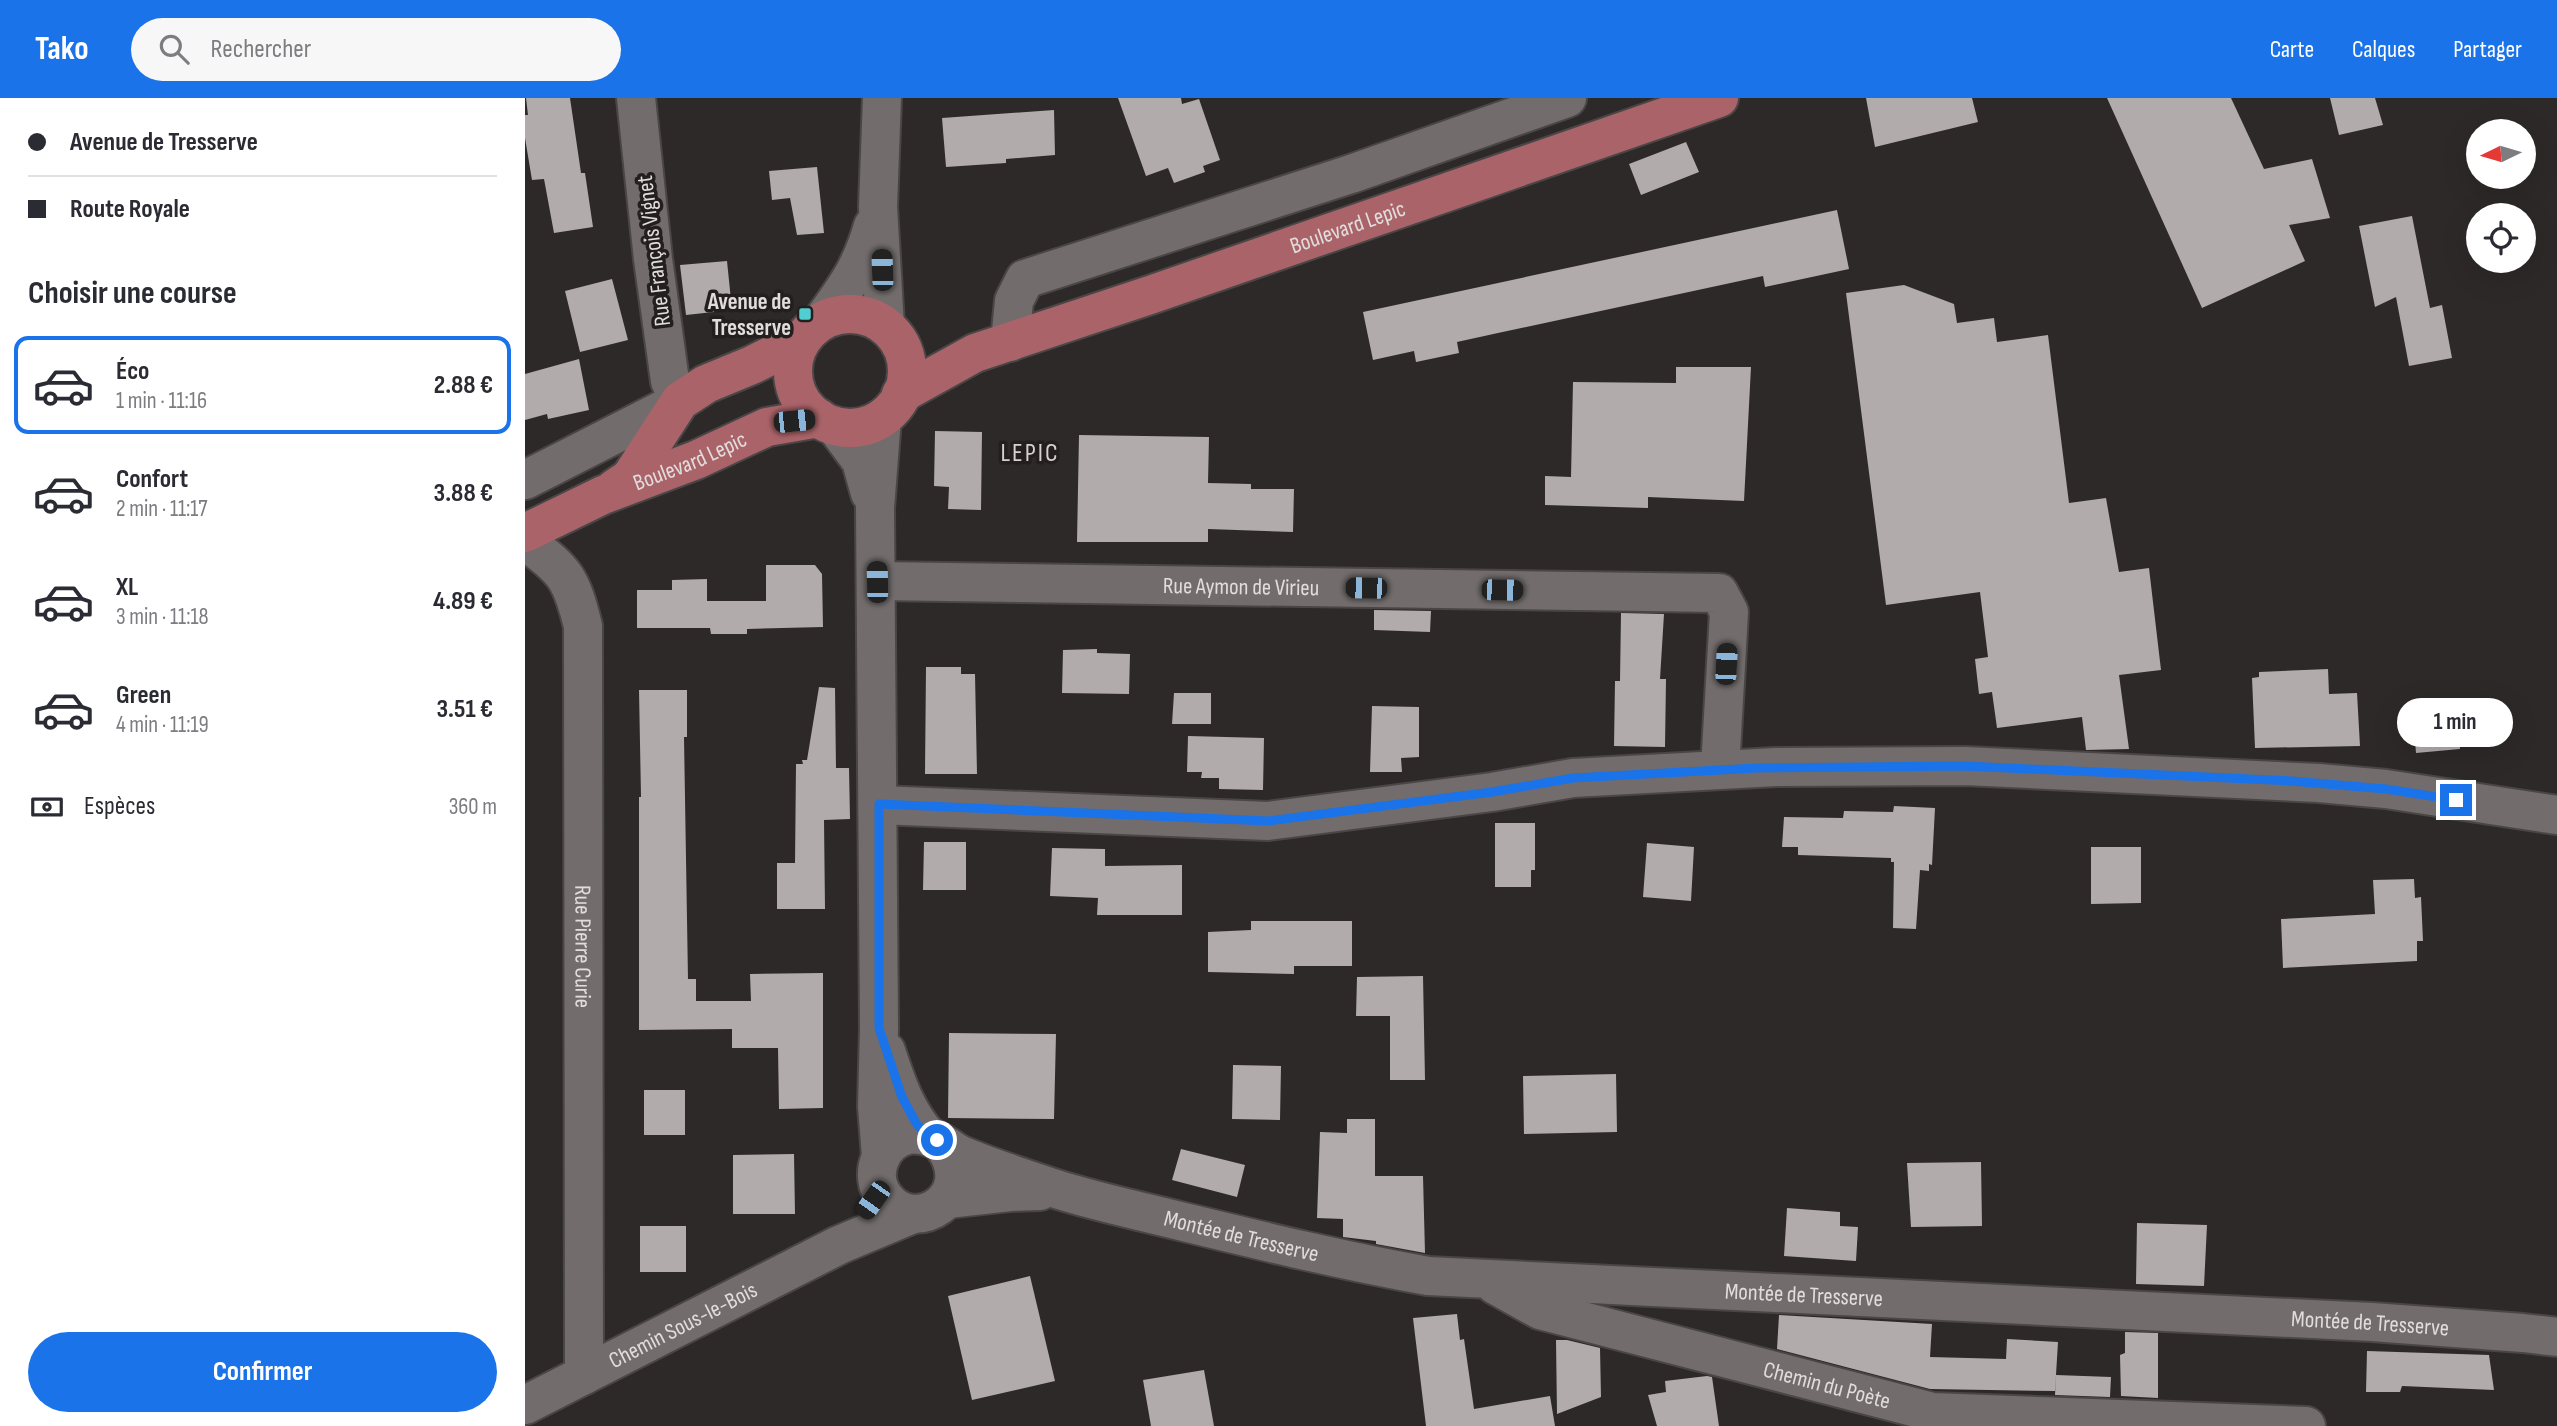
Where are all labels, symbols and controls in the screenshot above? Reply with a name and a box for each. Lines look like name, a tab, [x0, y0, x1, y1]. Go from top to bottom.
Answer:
search box	[131, 18, 621, 81]
text: Tako	[35, 29, 89, 69]
icon: search	[155, 30, 193, 68]
text: Rechercher	[211, 34, 311, 65]
text: Carte	[2270, 35, 2314, 64]
text: Calques	[2352, 35, 2415, 64]
text: Partager	[2453, 35, 2522, 64]
north arrow	[2466, 119, 2536, 189]
map controls	[2466, 119, 2536, 273]
text: Avenue de Tresserve	[70, 127, 258, 158]
street label: Rue François Vignet	[631, 174, 677, 328]
text: Route Royale	[70, 194, 190, 225]
street label: Boulevard Lepic	[1286, 195, 1409, 260]
button: locate	[2466, 203, 2536, 273]
car	[871, 249, 894, 291]
text: Choisir une course	[28, 274, 237, 313]
place label: Avenue de Tresserve	[707, 288, 791, 342]
marker: Avenue de Tresserve	[797, 306, 813, 322]
icon: car	[32, 354, 95, 417]
text: Éco	[116, 356, 149, 387]
text: 2.88 €	[434, 370, 493, 401]
text: 1 min · 11:16	[116, 387, 207, 415]
car	[773, 408, 816, 434]
street label: Boulevard Lepic	[629, 425, 751, 497]
district label: LEPIC	[1000, 438, 1060, 469]
icon: car	[32, 462, 95, 525]
text: Confort	[116, 464, 188, 495]
text: 3.88 €	[434, 478, 493, 509]
text: 2 min · 11:17	[116, 495, 208, 523]
car	[867, 561, 888, 603]
icon: car	[32, 570, 95, 633]
text: XL	[116, 572, 138, 603]
street label: Rue Aymon de Virieu	[1163, 572, 1319, 602]
car	[1345, 577, 1388, 599]
car	[1481, 579, 1524, 601]
text: 4.89 €	[433, 586, 493, 617]
text: 3 min · 11:18	[116, 603, 209, 631]
car	[1715, 642, 1738, 686]
icon: car	[32, 678, 95, 741]
text: Green	[116, 680, 171, 711]
text: 3.51 €	[436, 694, 493, 725]
callout: 1 min	[2398, 698, 2514, 748]
text: 1 min	[2434, 708, 2476, 736]
text: 4 min · 11:19	[116, 711, 209, 739]
route end	[2440, 784, 2472, 816]
icon: cash	[28, 788, 66, 826]
text: Espèces	[84, 791, 155, 822]
text: 360 m	[449, 793, 497, 821]
street label: Rue Pierre Curie	[568, 885, 597, 1008]
route start	[921, 1124, 953, 1156]
car	[853, 1177, 894, 1223]
street label: Montée de Tresserve	[1161, 1205, 1321, 1268]
street label: Chemin Sous-le-Bois	[604, 1276, 762, 1375]
street label: Montée de Tresserve	[1724, 1277, 1883, 1313]
street label: Montée de Tresserve	[2290, 1305, 2450, 1343]
button: Confirmer	[28, 1332, 497, 1412]
street label: Chemin du Poète	[1760, 1356, 1893, 1416]

